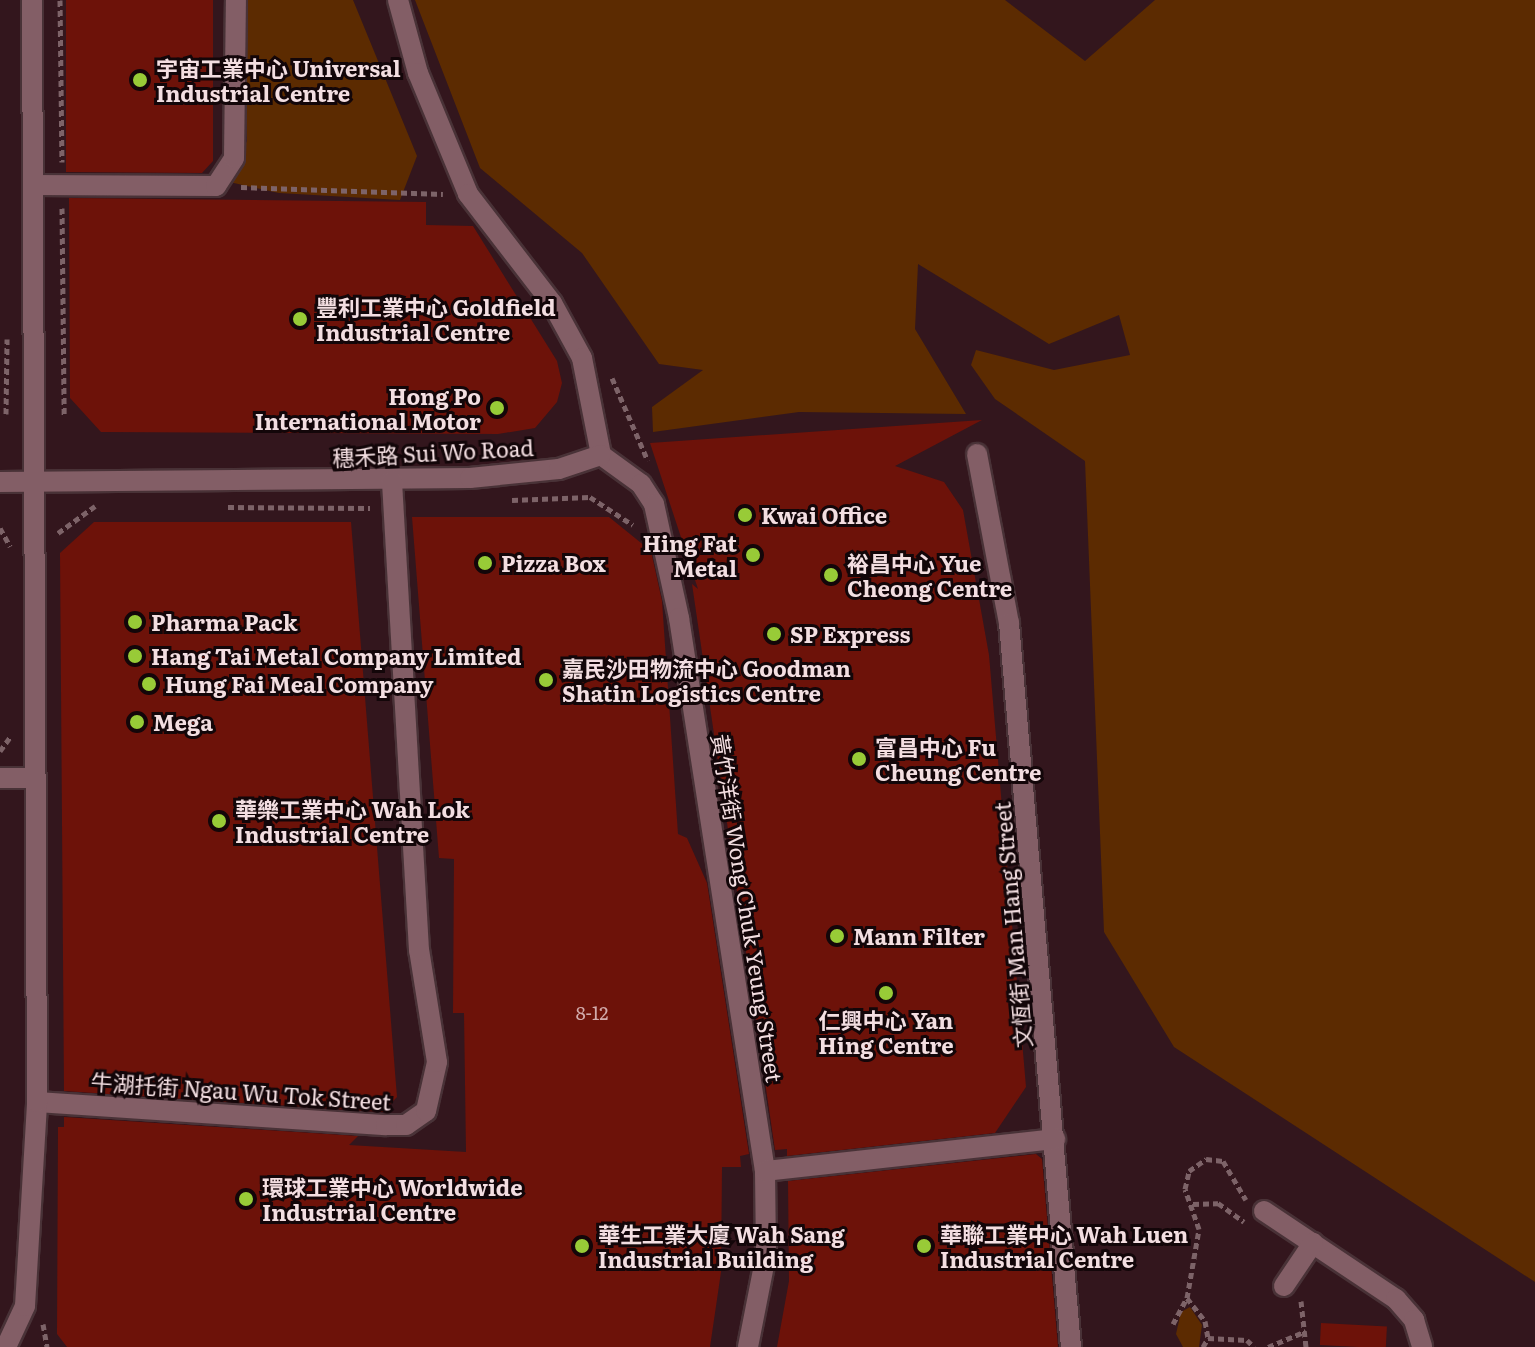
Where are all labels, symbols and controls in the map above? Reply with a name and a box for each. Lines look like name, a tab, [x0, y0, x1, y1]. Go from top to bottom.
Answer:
place label: 宇宙工業中心 Universal Industrial Centre	[156, 54, 401, 106]
marker: 宇宙工業中心 Universal Industrial Centre	[131, 71, 149, 89]
place label: 豐利工業中心 Goldfield Industrial Centre	[316, 293, 556, 344]
marker: 豐利工業中心 Goldfield Industrial Centre	[291, 310, 309, 328]
place label: Hong Po International Motor	[255, 382, 481, 434]
marker: Hong Po International Motor	[488, 399, 506, 417]
street label: 穗禾路 Sui Wo Road	[332, 434, 534, 470]
place label: Kwai Office	[761, 502, 887, 528]
marker: Kwai Office	[736, 506, 754, 524]
place label: Hing Fat Metal	[643, 529, 737, 580]
marker: Hing Fat Metal	[744, 546, 762, 564]
place label: 裕昌中心 Yue Cheong Centre	[847, 549, 1012, 600]
place label: Pizza Box	[501, 550, 606, 576]
marker: Pizza Box	[476, 554, 494, 572]
marker: 裕昌中心 Yue Cheong Centre	[822, 566, 840, 584]
place label: Pharma Pack	[151, 609, 298, 635]
marker: Pharma Pack	[126, 613, 144, 631]
place label: SP Express	[790, 621, 910, 647]
marker: SP Express	[765, 625, 783, 643]
place label: Hang Tai Metal Company Limited	[151, 643, 521, 669]
marker: Hang Tai Metal Company Limited	[126, 647, 144, 665]
place label: 嘉民沙田物流中心 Goodman Shatin Logistics Centre	[562, 654, 851, 706]
place label: Hung Fai Meal Company	[165, 671, 434, 697]
marker: 嘉民沙田物流中心 Goodman Shatin Logistics Centre	[537, 671, 555, 689]
marker: Hung Fai Meal Company	[140, 675, 158, 693]
place label: Mega	[153, 709, 213, 735]
marker: Mega	[128, 713, 146, 731]
street label: 黃竹洋街 Wong Chuk Yeung Street	[707, 732, 789, 1084]
place label: 富昌中心 Fu Cheung Centre	[875, 733, 1041, 784]
marker: 富昌中心 Fu Cheung Centre	[850, 750, 868, 768]
place label: 華樂工業中心 Wah Lok Industrial Centre	[235, 795, 470, 846]
street label: 文恆街 Man Hang Street	[988, 801, 1036, 1049]
marker: 華樂工業中心 Wah Lok Industrial Centre	[210, 812, 228, 830]
place label: Mann Filter	[853, 923, 985, 949]
marker: Mann Filter	[828, 927, 846, 945]
marker: 仁興中心 Yan Hing Centre	[877, 984, 895, 1002]
house number: 8-12	[576, 1002, 608, 1024]
place label: 仁興中心 Yan Hing Centre	[818, 1006, 954, 1058]
street label: 牛湖托街 Ngau Wu Tok Street	[90, 1067, 392, 1115]
place label: 環球工業中心 Worldwide Industrial Centre	[262, 1173, 523, 1224]
marker: 環球工業中心 Worldwide Industrial Centre	[237, 1190, 255, 1208]
place label: 華生工業大廈 Wah Sang Industrial Building	[598, 1220, 845, 1272]
place label: 華聯工業中心 Wah Luen Industrial Centre	[940, 1220, 1188, 1272]
marker: 華生工業大廈 Wah Sang Industrial Building	[573, 1237, 591, 1255]
marker: 華聯工業中心 Wah Luen Industrial Centre	[915, 1237, 933, 1255]

